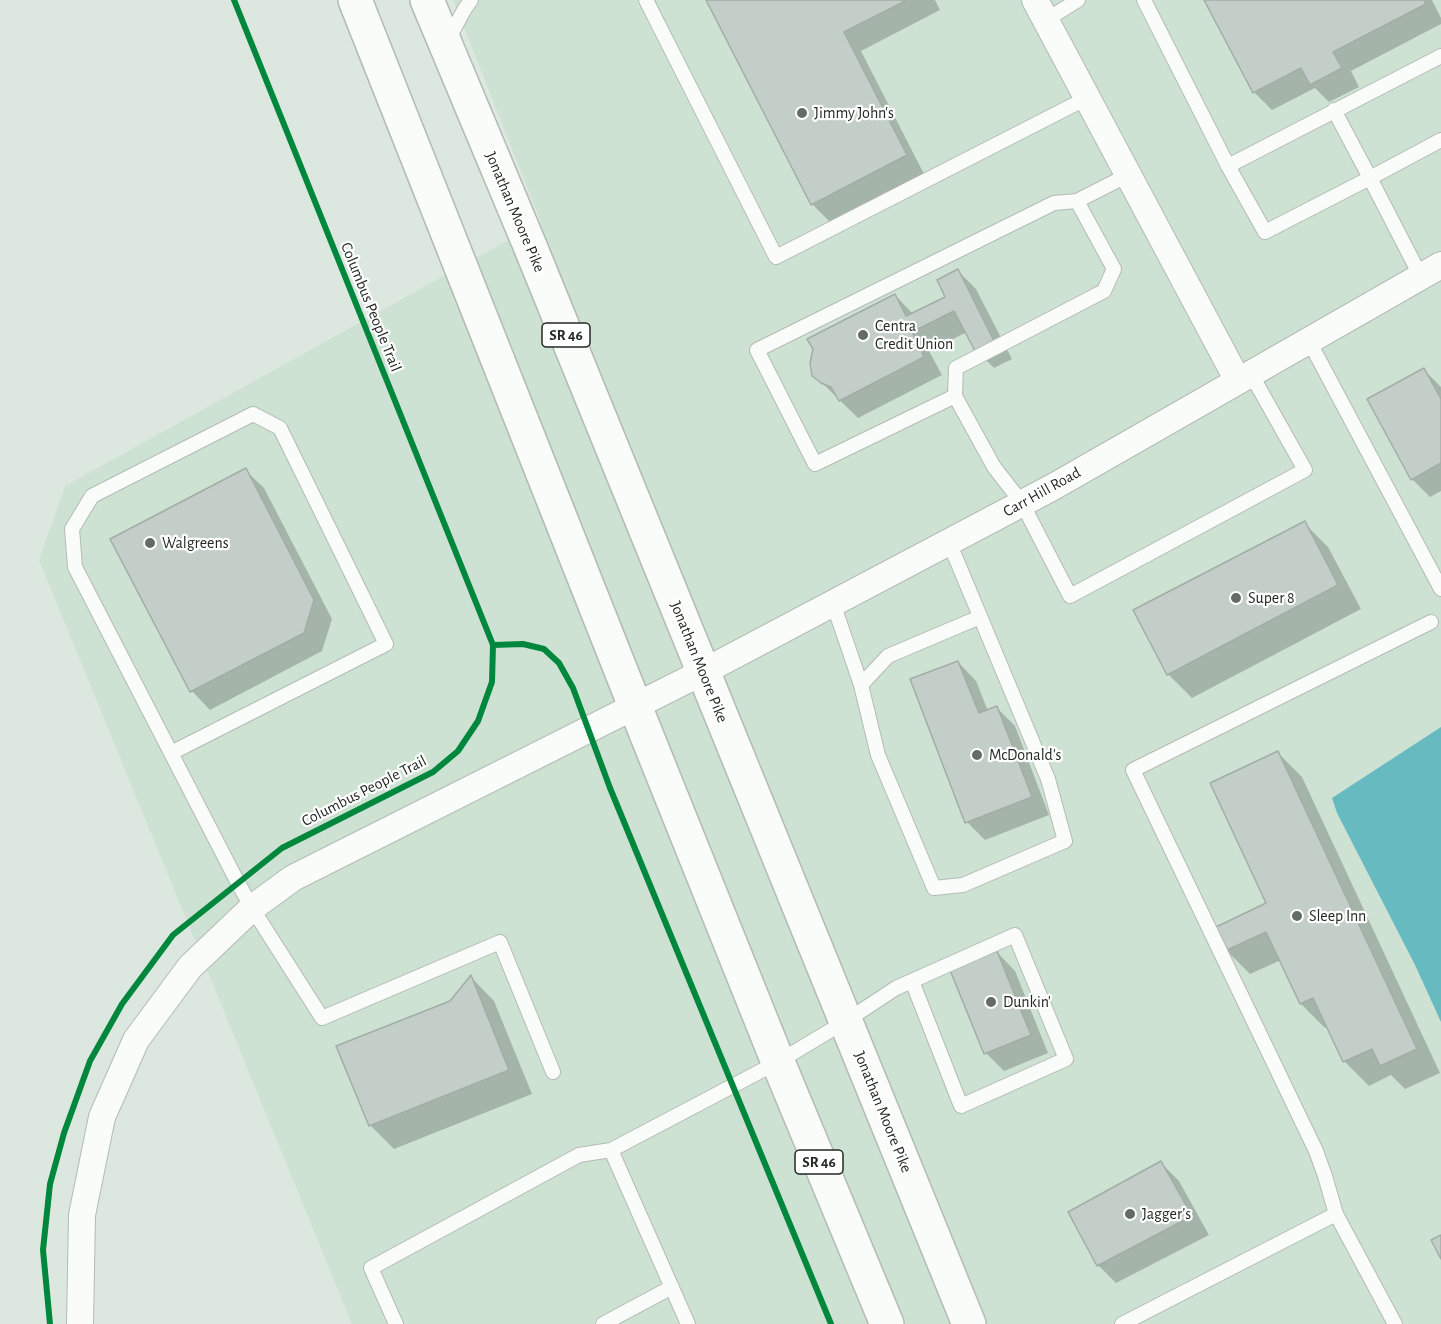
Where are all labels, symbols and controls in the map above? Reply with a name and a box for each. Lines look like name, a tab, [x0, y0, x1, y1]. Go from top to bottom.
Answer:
place label: Jimmy John's	[814, 103, 894, 123]
marker: Jimmy John's	[795, 106, 809, 120]
street label: Jonathan Moore Pike	[481, 149, 549, 275]
street label: Columbus People Trail	[336, 240, 406, 374]
place label: Centra Credit Union	[875, 316, 953, 354]
road number: SR 46	[542, 323, 590, 347]
marker: Centra Credit Union	[856, 328, 870, 342]
street label: Carr Hill Road	[1000, 463, 1084, 521]
place label: Walgreens	[162, 533, 229, 553]
marker: Walgreens	[143, 536, 157, 550]
place label: Super 8	[1248, 588, 1295, 608]
marker: Super 8	[1229, 591, 1243, 605]
street label: Jonathan Moore Pike	[666, 599, 732, 725]
place label: McDonald's	[989, 745, 1061, 765]
marker: McDonald's	[970, 748, 984, 762]
street label: Columbus People Trail	[298, 751, 430, 831]
place label: Sleep Inn	[1309, 906, 1366, 926]
marker: Sleep Inn	[1290, 909, 1304, 923]
place label: Dunkin'	[1003, 992, 1051, 1012]
marker: Dunkin'	[984, 995, 998, 1009]
street label: Jonathan Moore Pike	[850, 1049, 916, 1175]
road number: SR 46	[795, 1150, 843, 1174]
place label: Jagger's	[1142, 1204, 1191, 1224]
marker: Jagger's	[1123, 1207, 1137, 1221]

